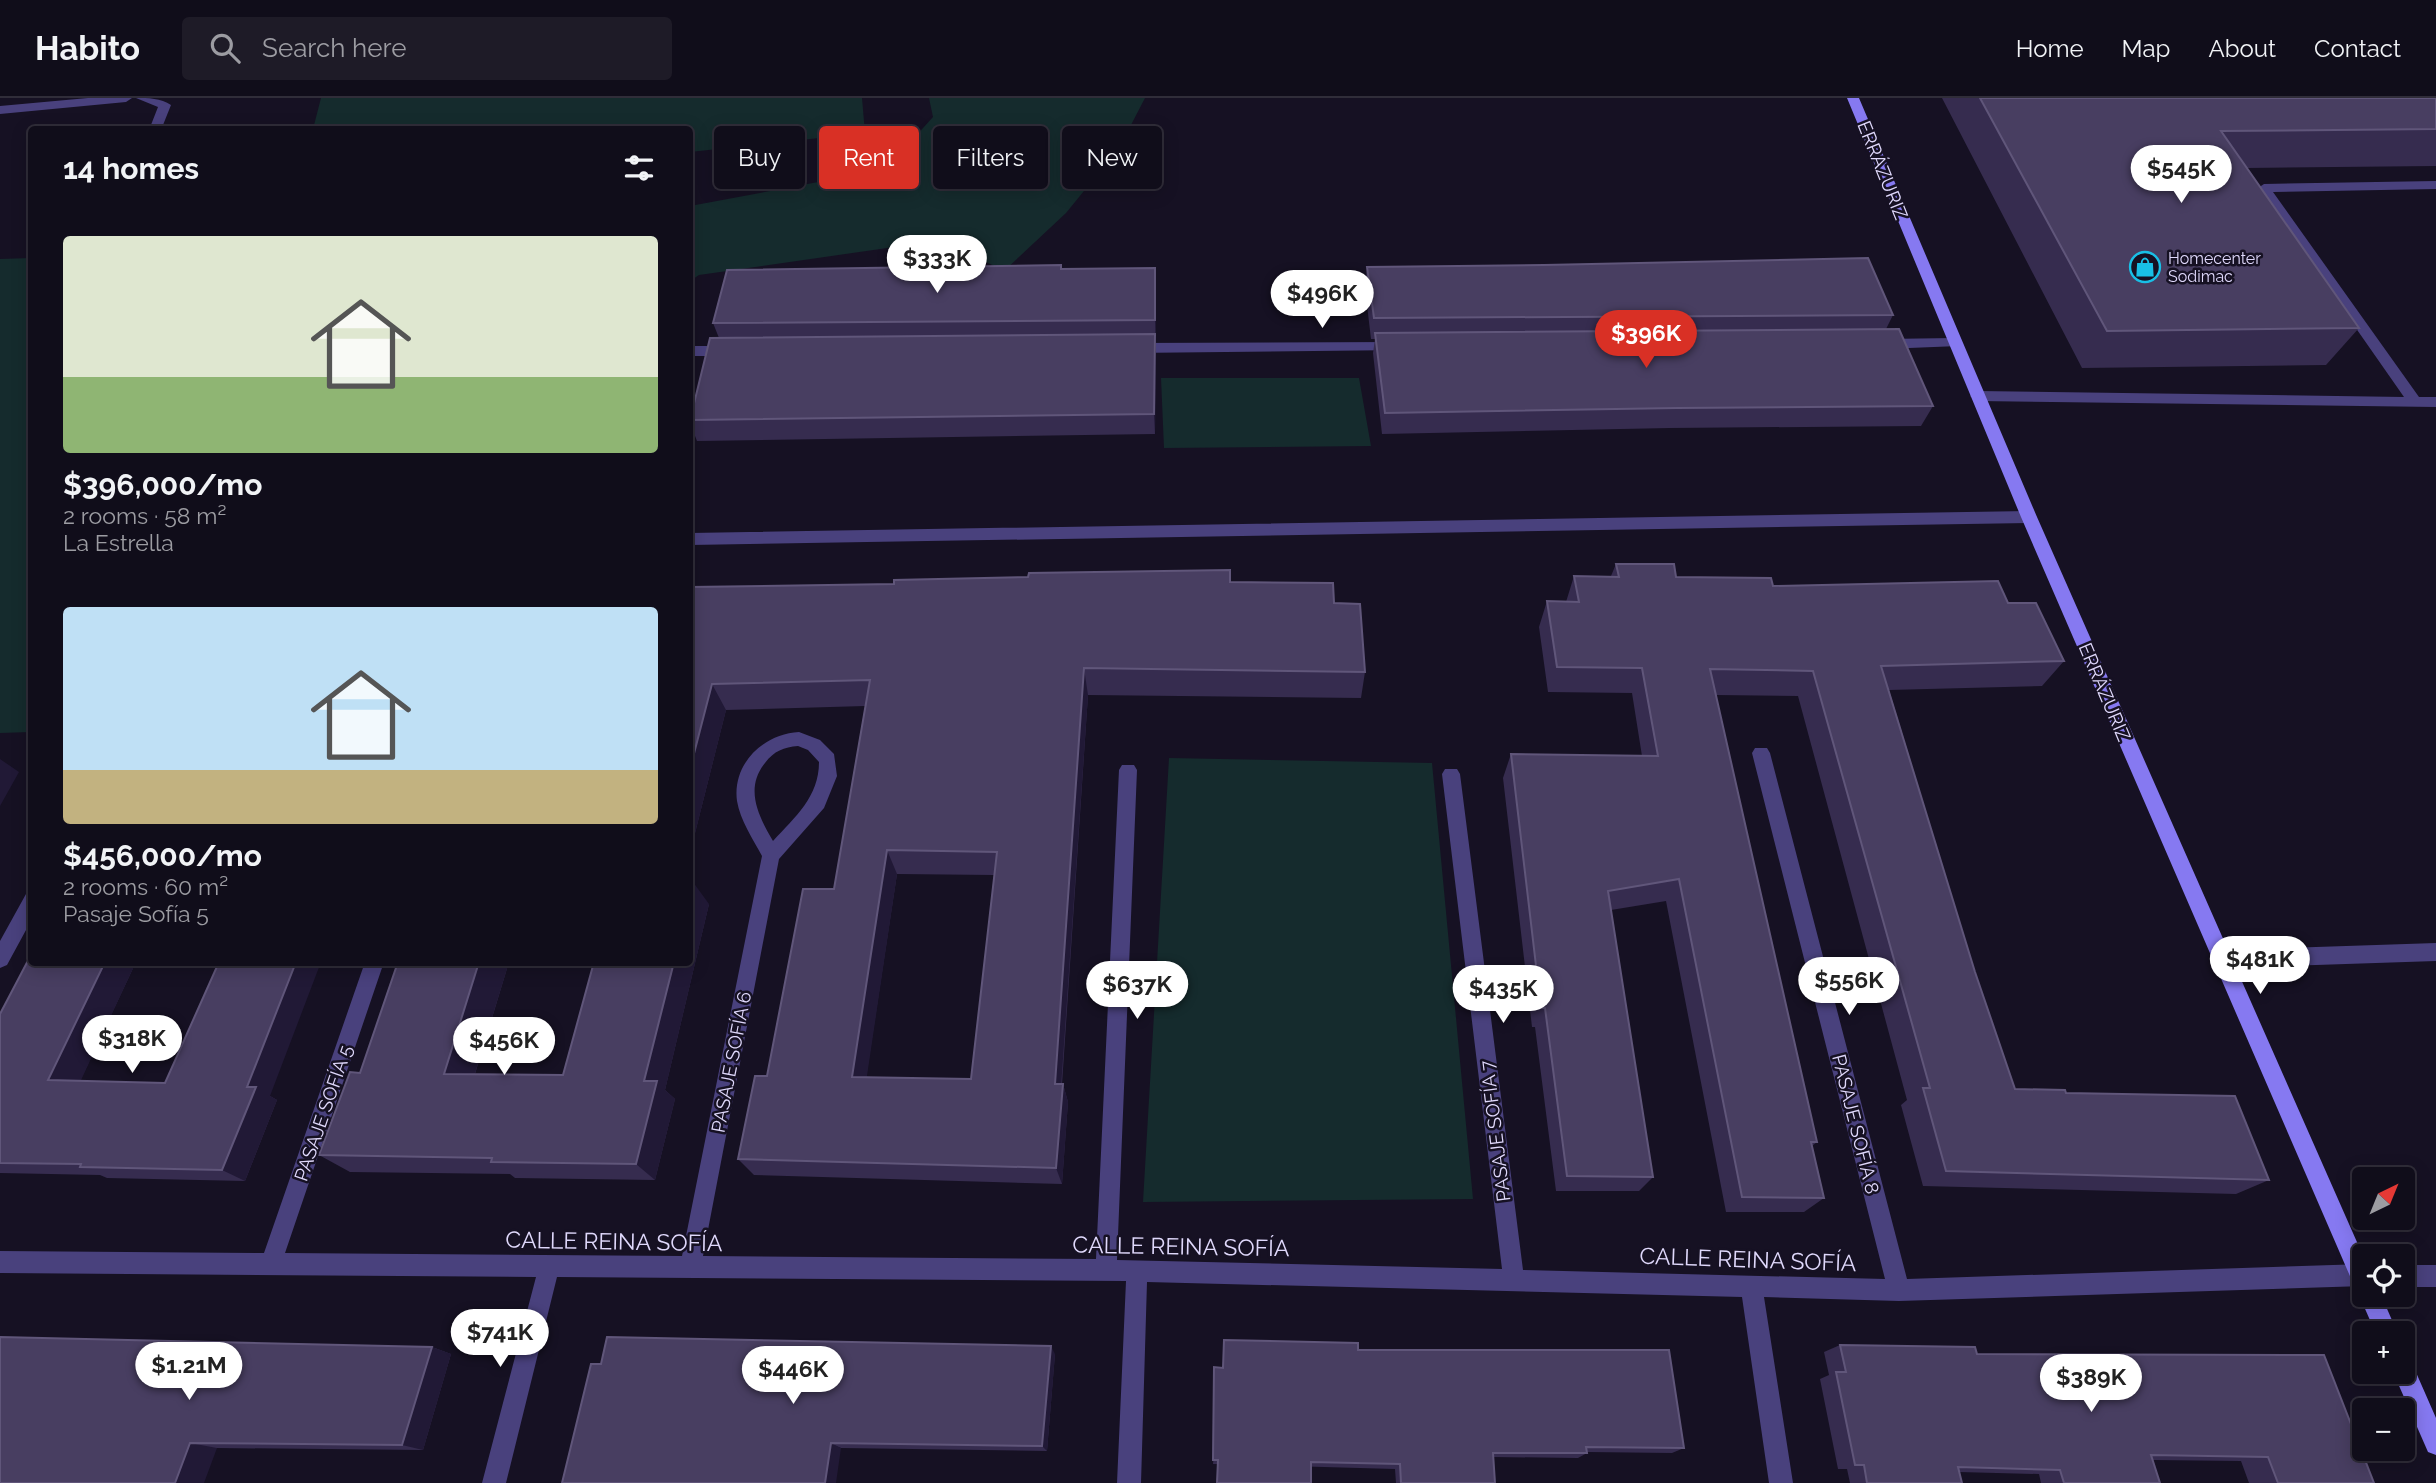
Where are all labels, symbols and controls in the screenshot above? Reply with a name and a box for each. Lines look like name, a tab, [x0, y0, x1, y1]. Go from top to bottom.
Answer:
search box	[182, 17, 672, 80]
text: Habito	[35, 29, 140, 68]
icon: search	[206, 29, 244, 67]
text: Search here	[262, 33, 406, 63]
text: Home	[2016, 34, 2084, 63]
text: Map	[2122, 34, 2170, 63]
text: About	[2208, 34, 2276, 63]
text: Contact	[2314, 34, 2401, 63]
street label: ERRÁZURIZ	[1853, 117, 1913, 223]
chip: Buy	[714, 126, 805, 189]
chip: Rent	[819, 126, 919, 189]
chip: Filters	[933, 126, 1048, 189]
chip: New	[1062, 126, 1162, 189]
pin: $545K	[2132, 146, 2230, 205]
icon: filters	[620, 149, 658, 187]
text: 14 homes	[63, 151, 199, 186]
text: $545K	[2147, 154, 2215, 181]
pin: $333K	[888, 236, 986, 295]
text: $333K	[903, 244, 971, 271]
place label: Homecenter Sodimac	[2168, 249, 2261, 286]
shop icon: Homecenter Sodimac	[2128, 250, 2162, 284]
pin: $496K	[1273, 271, 1371, 330]
text: $496K	[1287, 279, 1357, 306]
icon: home	[298, 281, 424, 407]
pin: $396K	[1597, 310, 1695, 370]
text: $396K	[1611, 319, 1681, 346]
text: $396,000/mo	[63, 467, 262, 502]
text: 2 rooms · 58 m²	[63, 502, 226, 529]
text: La Estrella	[63, 529, 174, 556]
street label: ERRÁZURIZ	[2074, 640, 2136, 744]
icon: home	[298, 652, 424, 778]
text: $456,000/mo	[63, 838, 262, 873]
text: 2 rooms · 60 m²	[63, 873, 228, 900]
text: Pasaje Sofía 5	[63, 900, 209, 927]
pin: $481K	[2211, 936, 2309, 996]
text: $481K	[2226, 945, 2294, 972]
pin: $556K	[1800, 958, 1898, 1017]
pin: $637K	[1088, 962, 1186, 1021]
pin: $435K	[1454, 965, 1552, 1025]
text: $556K	[1814, 966, 1884, 993]
text: $637K	[1102, 970, 1172, 997]
text: $435K	[1469, 974, 1537, 1001]
street label: PASAJE SOFÍA 6	[707, 989, 755, 1135]
pin: $318K	[83, 1016, 181, 1075]
pin: $456K	[455, 1018, 553, 1077]
text: $318K	[98, 1024, 166, 1051]
text: $456K	[469, 1026, 539, 1053]
street label: PASAJE SOFÍA 5	[289, 1042, 357, 1184]
street label: PASAJE SOFÍA 8	[1828, 1052, 1884, 1196]
street label: PASAJE SOFÍA 7	[1475, 1059, 1515, 1203]
north arrow	[2352, 1167, 2415, 1230]
map controls	[2352, 1167, 2415, 1461]
street label: CALLE REINA SOFÍA	[505, 1226, 723, 1256]
street label: CALLE REINA SOFÍA	[1072, 1231, 1290, 1261]
street label: CALLE REINA SOFÍA	[1639, 1242, 1857, 1276]
button: locate	[2352, 1244, 2415, 1307]
pin: $741K	[451, 1310, 549, 1369]
text: $741K	[467, 1318, 533, 1345]
button: +	[2352, 1321, 2415, 1384]
pin: $1.21M	[132, 1342, 246, 1402]
pin: $446K	[744, 1346, 842, 1406]
text: $1.21M	[151, 1351, 227, 1378]
pin: $389K	[2042, 1354, 2140, 1414]
text: $446K	[758, 1355, 828, 1382]
text: $389K	[2056, 1363, 2126, 1390]
button: −	[2352, 1398, 2415, 1461]

